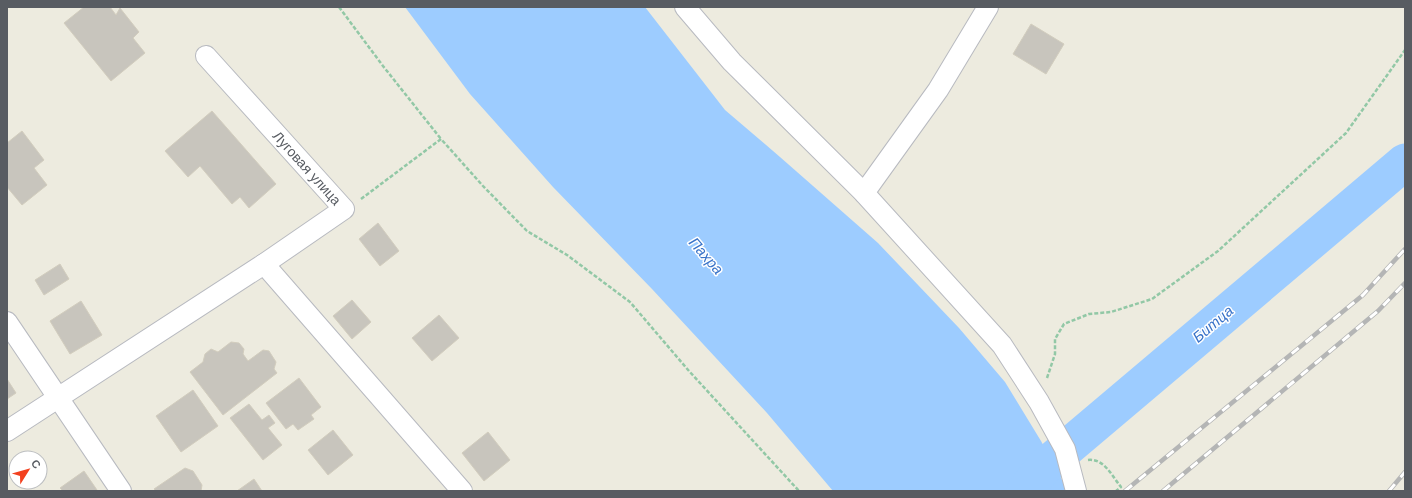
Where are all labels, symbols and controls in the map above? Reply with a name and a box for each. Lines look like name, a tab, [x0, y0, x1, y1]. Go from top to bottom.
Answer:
street label: Луговая улица	[270, 128, 345, 208]
water label: Пахра	[686, 234, 727, 278]
water label: Битца	[1189, 302, 1236, 345]
north arrow	[8, 450, 48, 490]
text: С	[29, 457, 43, 471]

